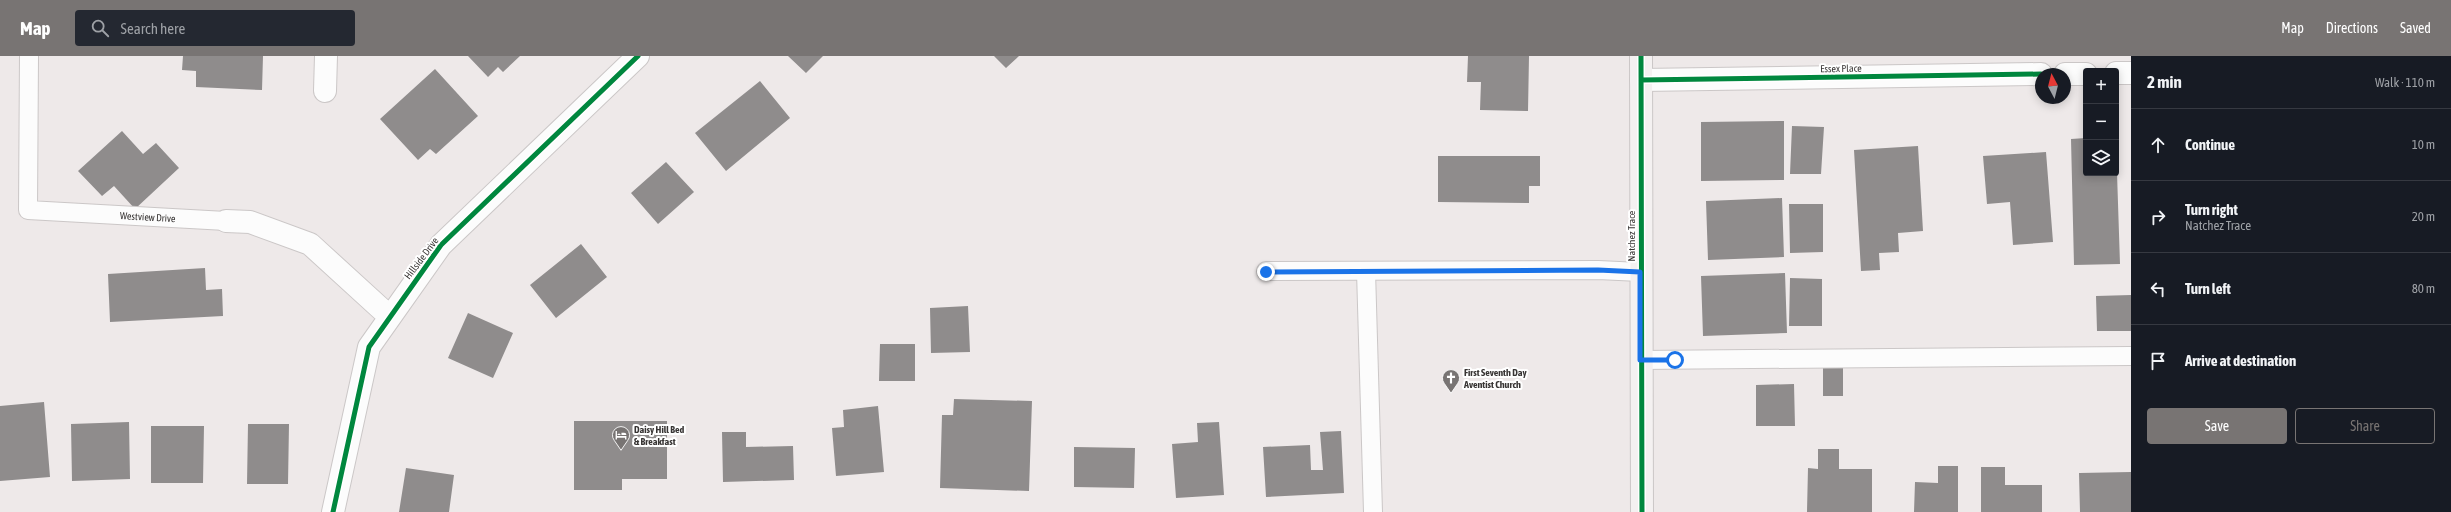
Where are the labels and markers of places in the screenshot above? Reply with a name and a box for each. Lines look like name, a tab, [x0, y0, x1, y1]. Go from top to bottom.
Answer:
place label: First Seventh Day Aventist Church	[1463, 367, 1527, 390]
church icon: First Seventh Day Aventist Church	[1441, 368, 1461, 393]
place label: Daisy Hill Bed & Breakfast	[634, 424, 685, 447]
hotel icon: Daisy Hill Bed & Breakfast	[611, 425, 631, 450]

